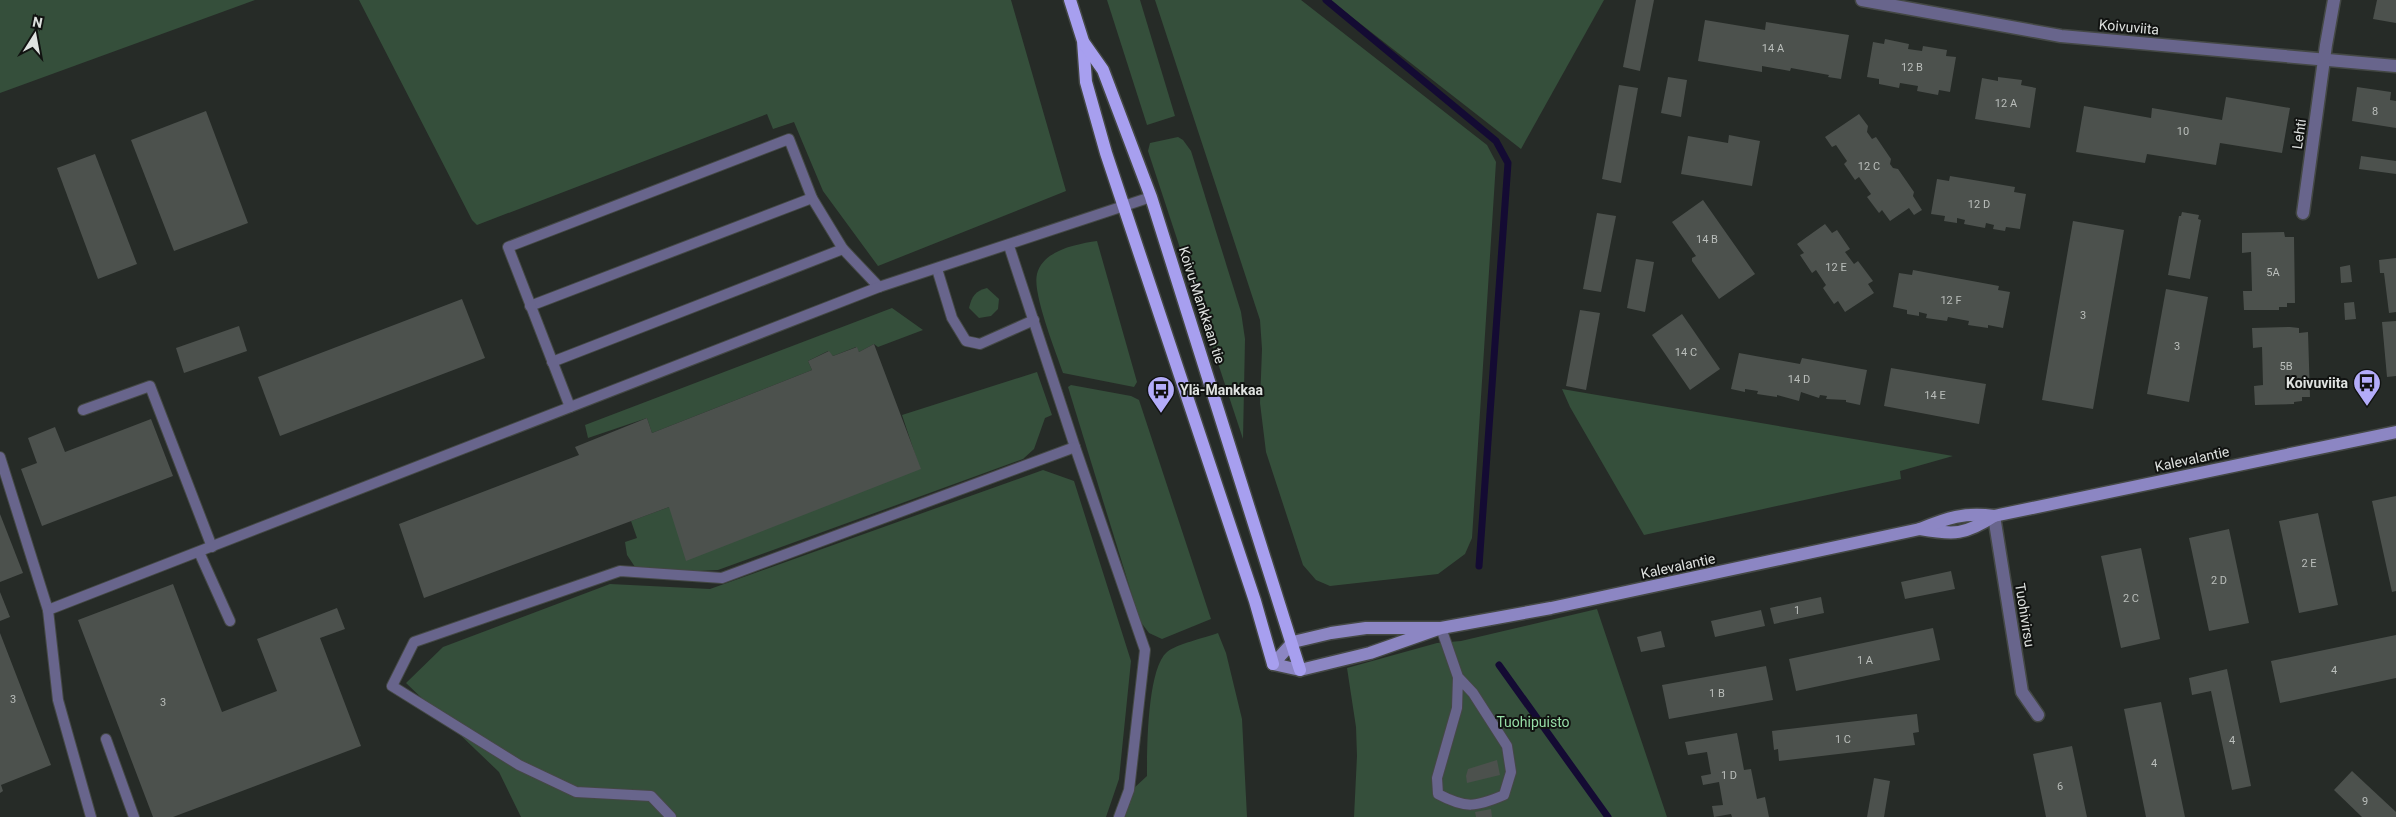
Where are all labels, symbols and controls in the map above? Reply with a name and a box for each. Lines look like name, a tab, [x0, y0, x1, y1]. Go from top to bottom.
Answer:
north arrow	[10, 10, 60, 60]
text: N	[31, 13, 44, 31]
street label: Koivuviita	[2098, 16, 2160, 38]
house number: 14 A	[1762, 42, 1785, 55]
house number: 12 B	[1901, 61, 1923, 74]
house number: 12 A	[1995, 97, 2018, 110]
house number: 8	[2372, 105, 2378, 118]
street label: Lehti	[2289, 118, 2309, 150]
house number: 10	[2177, 125, 2189, 138]
house number: 12 C	[1858, 160, 1880, 173]
house number: 12 D	[1968, 198, 1990, 211]
house number: 14 B	[1696, 233, 1718, 246]
street label: Koivu-Mankkaan tie	[1176, 245, 1228, 365]
house number: 12 E	[1825, 261, 1847, 274]
house number: 5A	[2266, 266, 2281, 279]
house number: 12 F	[1940, 294, 1962, 307]
house number: 3	[2080, 309, 2086, 322]
house number: 3	[2174, 340, 2180, 353]
house number: 14 C	[1675, 346, 1697, 359]
house number: 5B	[2279, 360, 2293, 373]
bus stop icon: Koivuviita	[2352, 368, 2382, 407]
house number: 14 D	[1788, 373, 1810, 386]
bus stop icon: Ylä-Mankkaa	[1146, 375, 1176, 414]
place label: Koivuviita	[2286, 375, 2349, 391]
place label: Ylä-Mankkaa	[1180, 382, 1263, 398]
house number: 14 E	[1924, 389, 1946, 402]
street label: Kalevalantie	[2153, 443, 2231, 475]
street label: Kalevalantie	[1639, 550, 1717, 582]
house number: 2 E	[2301, 557, 2317, 570]
house number: 2 D	[2211, 574, 2227, 587]
street label: Tuohivirsu	[2012, 582, 2038, 648]
house number: 2 C	[2123, 592, 2139, 605]
house number: 1	[1794, 604, 1800, 617]
house number: 1 A	[1857, 654, 1874, 667]
house number: 4	[2331, 664, 2337, 677]
house number: 1 B	[1709, 687, 1725, 700]
house number: 3	[10, 693, 16, 706]
house number: 3	[160, 696, 166, 709]
park label: Tuohipuisto	[1496, 714, 1570, 730]
house number: 1 C	[1835, 733, 1851, 746]
house number: 4	[2229, 734, 2235, 747]
house number: 4	[2151, 757, 2157, 770]
house number: 1 D	[1721, 769, 1737, 782]
house number: 6	[2057, 780, 2063, 793]
house number: 9	[2362, 795, 2368, 808]

